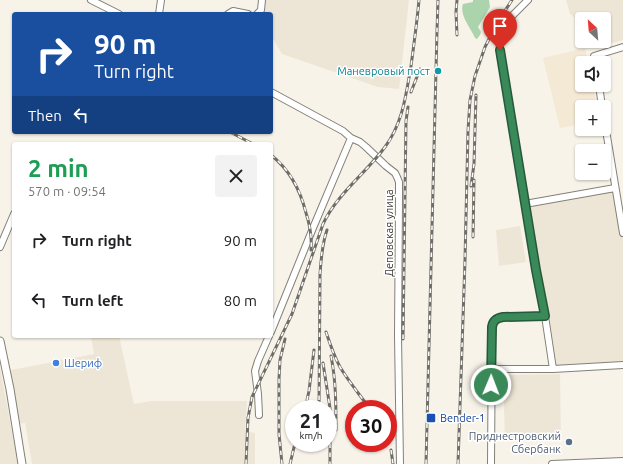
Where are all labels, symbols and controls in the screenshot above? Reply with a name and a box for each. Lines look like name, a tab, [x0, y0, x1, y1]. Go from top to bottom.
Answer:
pin	[483, 9, 517, 50]
north arrow	[575, 12, 611, 48]
map controls	[575, 12, 611, 180]
icon: arrive	[489, 15, 511, 37]
icon: right	[28, 28, 80, 80]
text: 90 m	[94, 28, 156, 59]
button: sound	[575, 56, 611, 92]
text: Turn right	[94, 61, 174, 81]
place label: Маневровый пост	[337, 65, 430, 77]
marker: Маневровый пост	[433, 66, 443, 76]
button: +	[575, 100, 611, 136]
icon: left	[70, 104, 92, 126]
text: Then	[28, 107, 62, 124]
button: −	[575, 144, 611, 180]
text: 2 min	[28, 155, 89, 182]
button: close	[215, 155, 257, 197]
text: 570 m · 09:54	[28, 184, 106, 198]
street label: Деповская улица	[383, 189, 395, 277]
icon: right	[28, 229, 50, 251]
text: Turn right	[62, 232, 132, 249]
text: 90 m	[224, 232, 257, 249]
icon: left	[28, 289, 50, 311]
text: Turn left	[62, 292, 123, 309]
text: 80 m	[224, 292, 257, 309]
place label: Шериф	[64, 357, 102, 369]
marker: Шериф	[51, 358, 61, 368]
position arrow	[470, 364, 512, 406]
speed limit sign: 30	[345, 400, 397, 452]
text: 21	[300, 409, 322, 432]
marker: Bender-1	[425, 412, 437, 424]
place label: Bender-1	[440, 412, 485, 424]
text: km/h	[299, 430, 323, 441]
place label: Приднестровский Сбербанк	[469, 430, 561, 455]
marker: Приднестровский Сбербанк	[564, 437, 574, 447]

